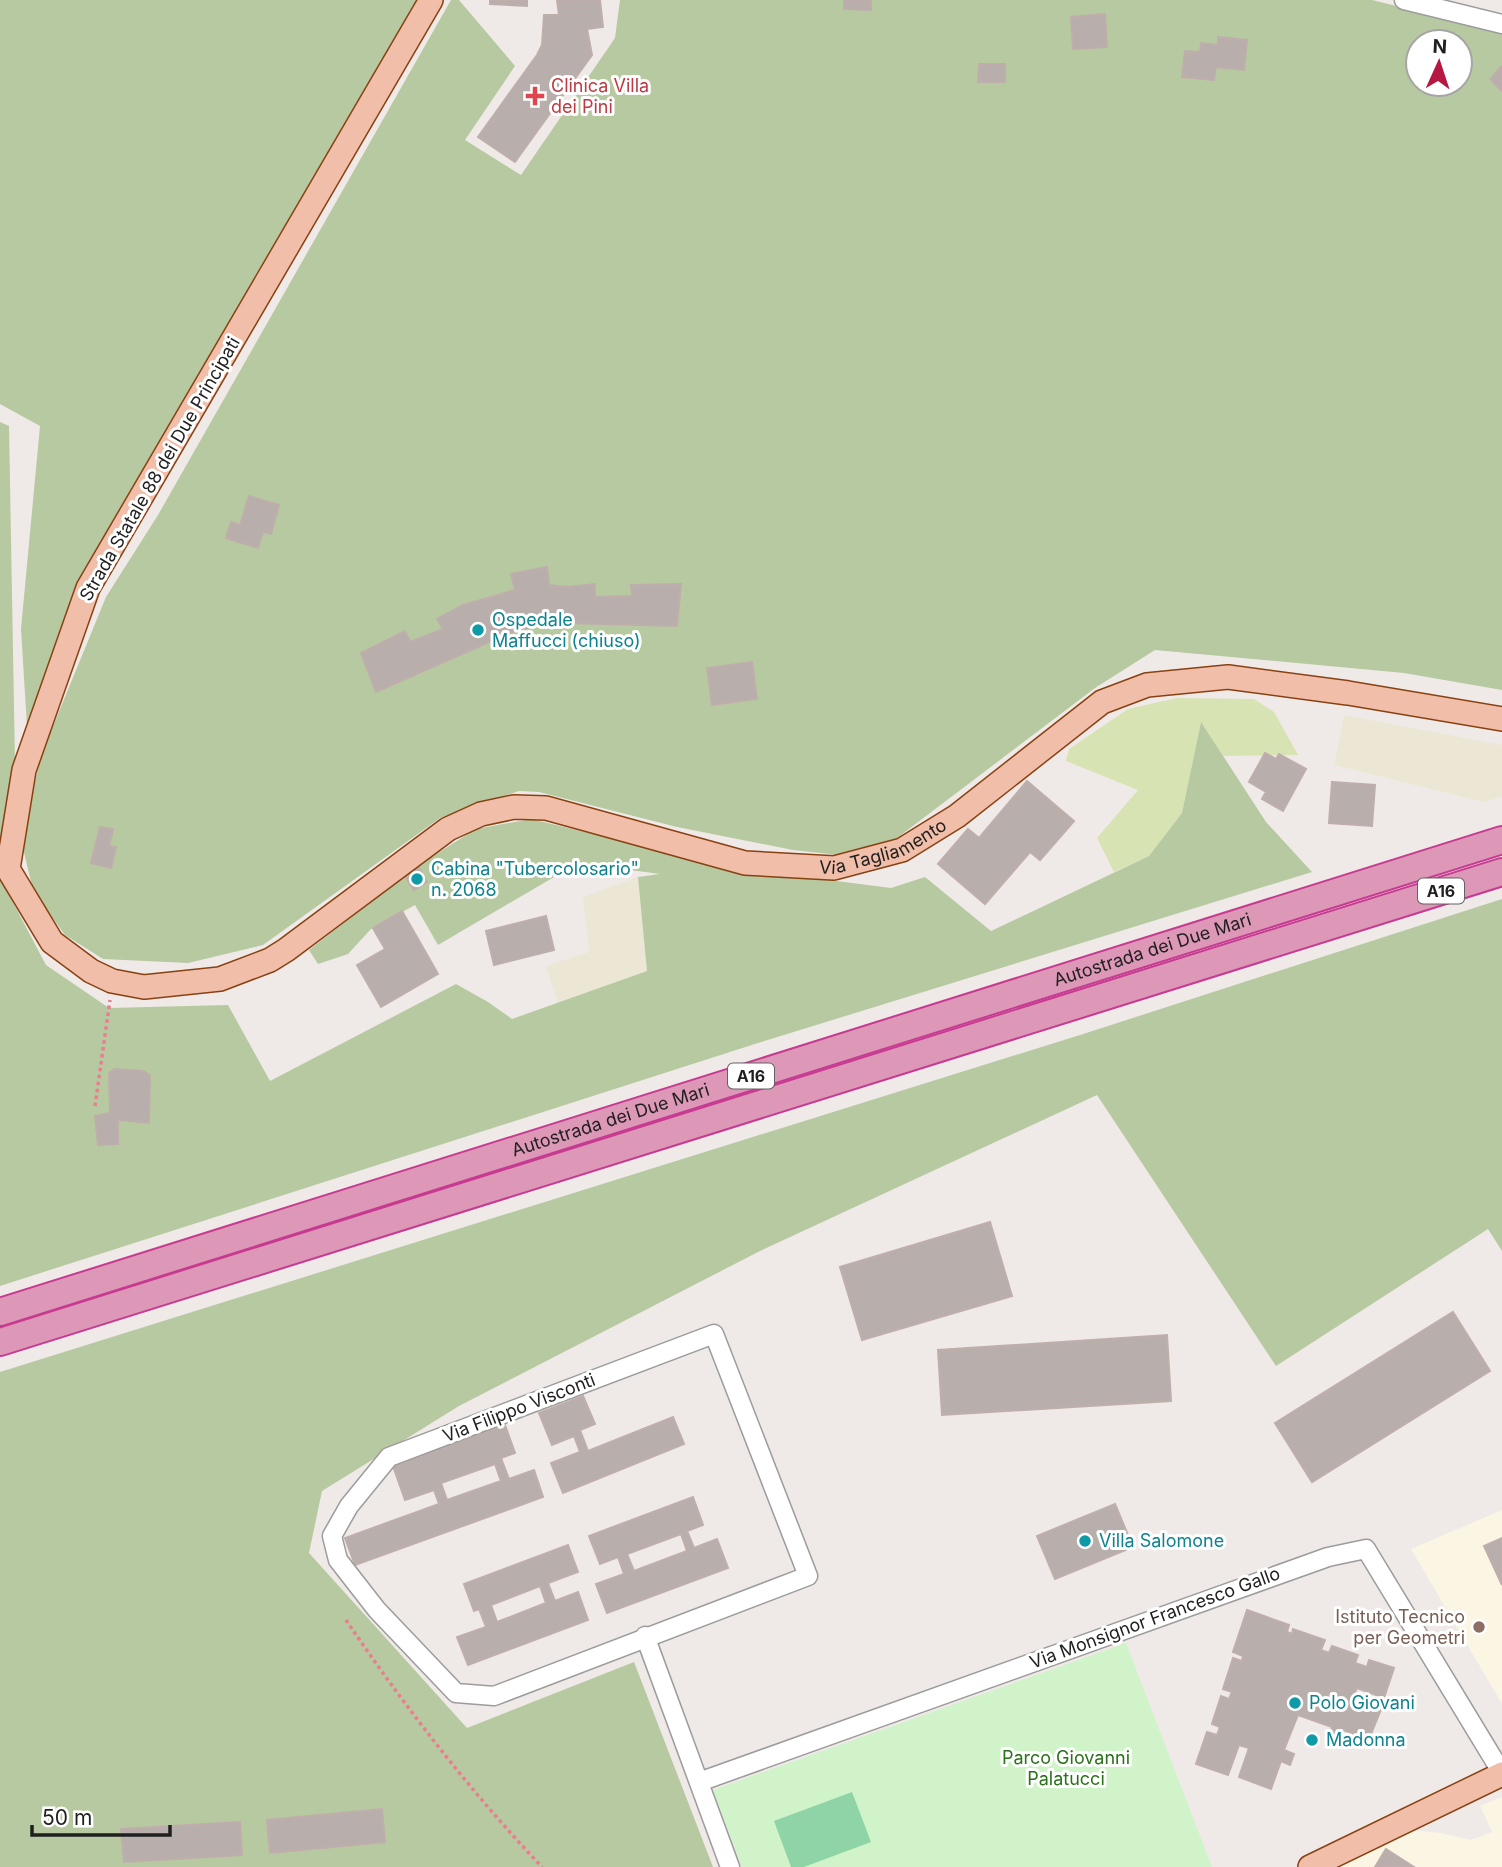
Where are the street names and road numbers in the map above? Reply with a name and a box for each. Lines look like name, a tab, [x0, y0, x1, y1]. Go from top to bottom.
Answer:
street label: Strada Statale 88 dei Due Principati	[75, 333, 244, 604]
street label: Via Tagliamento	[818, 814, 950, 878]
road number: A16	[1418, 878, 1464, 904]
street label: Autostrada dei Due Mari	[1051, 908, 1254, 990]
road number: A16	[728, 1064, 774, 1088]
street label: Autostrada dei Due Mari	[509, 1079, 712, 1161]
street label: Via Filippo Visconti	[440, 1369, 598, 1446]
street label: Via Monsignor Francesco Gallo	[1027, 1562, 1283, 1673]

